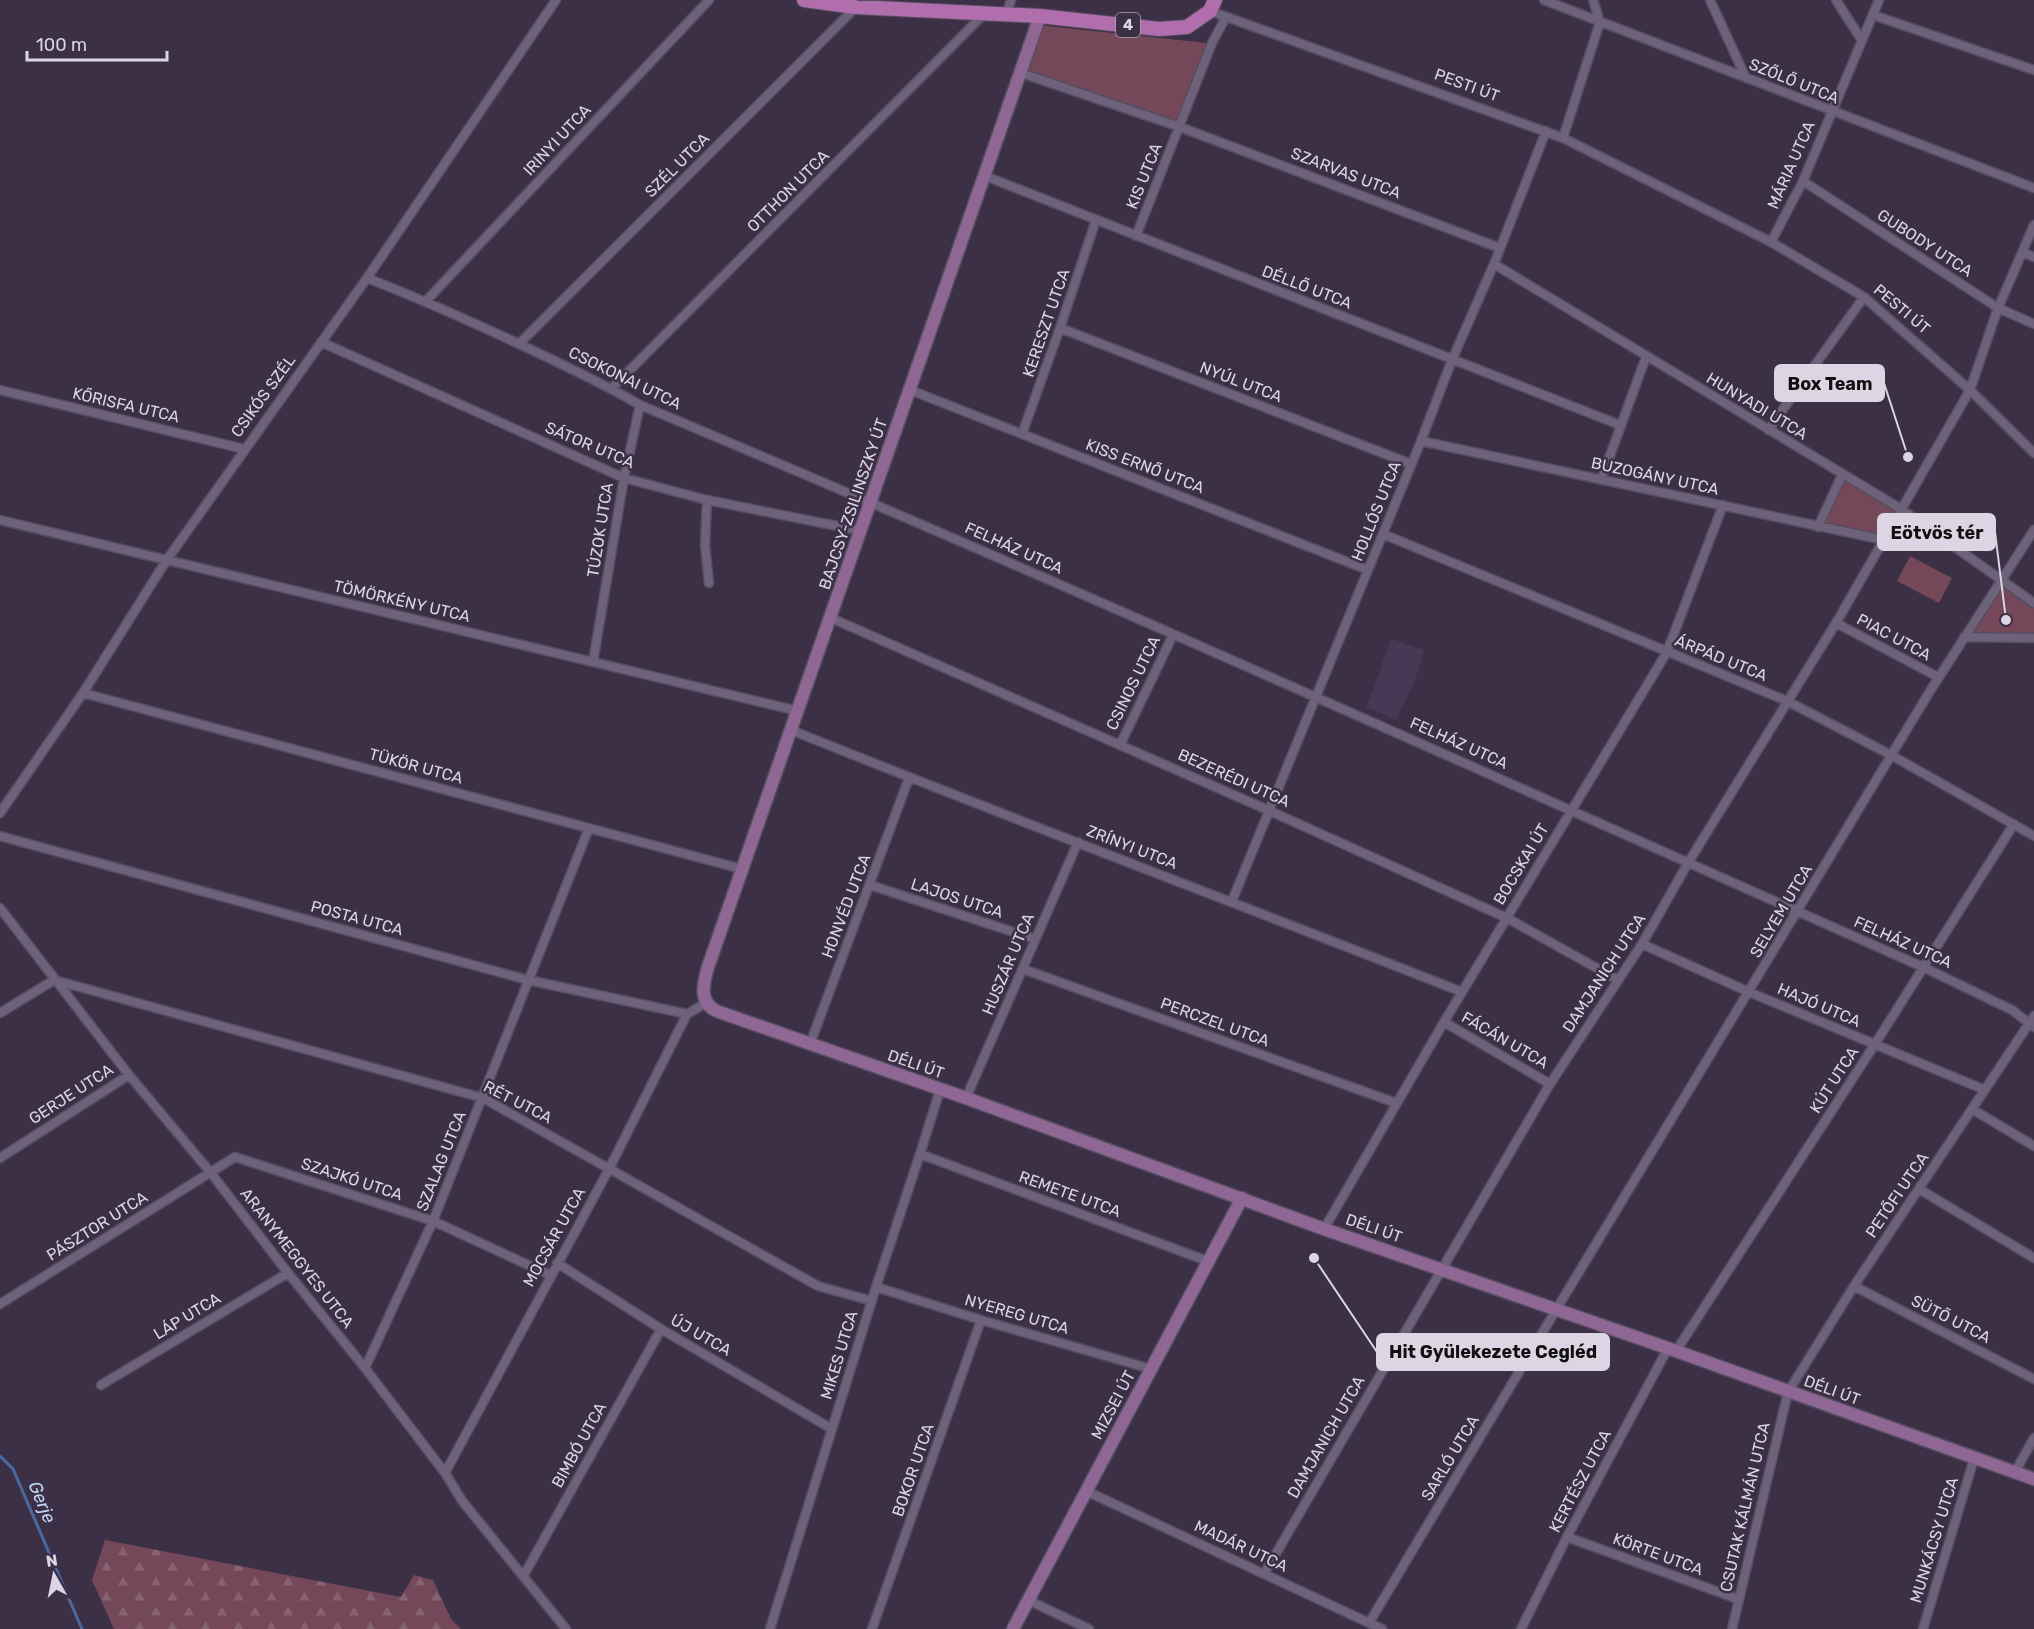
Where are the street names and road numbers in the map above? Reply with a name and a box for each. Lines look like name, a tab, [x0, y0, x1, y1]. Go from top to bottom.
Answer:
road number: 4	[1116, 13, 1140, 37]
street label: SZŐLŐ UTCA	[1746, 53, 1842, 108]
street label: PESTI ÚT	[1432, 64, 1502, 106]
street label: IRINYI UTCA	[519, 100, 595, 180]
street label: MÁRIA UTCA	[1763, 118, 1819, 212]
street label: SZÉL UTCA	[641, 129, 713, 201]
street label: KIS UTCA	[1122, 140, 1166, 212]
street label: SZARVAS UTCA	[1288, 143, 1404, 203]
street label: OTTHON UTCA	[743, 146, 833, 236]
street label: GUBODY UTCA	[1874, 205, 1976, 281]
street label: DÉLLŐ UTCA	[1259, 260, 1355, 313]
street label: KERESZT UTCA	[1019, 266, 1074, 380]
street label: PESTI ÚT	[1870, 279, 1935, 338]
street label: CSOKONAI UTCA	[566, 343, 685, 414]
street label: CSIKÓS SZÉL	[226, 351, 299, 441]
street label: NYÚL UTCA	[1197, 357, 1285, 407]
street label: HUNYADI UTCA	[1703, 368, 1811, 444]
street label: KŐRISFA UTCA	[71, 383, 182, 427]
street label: BAJCSY-ZSILINSZKY ÚT	[814, 416, 891, 592]
street label: SÁTOR UTCA	[543, 418, 638, 472]
street label: KISS ERNŐ UTCA	[1083, 434, 1208, 497]
street label: BUZOGÁNY UTCA	[1589, 453, 1721, 499]
street label: HOLLÓS UTCA	[1346, 458, 1405, 564]
street label: TÚZOK UTCA	[582, 481, 617, 579]
street label: FELHÁZ UTCA	[962, 518, 1066, 578]
street label: TÖMÖRKÉNY UTCA	[332, 576, 472, 626]
street label: PIAC UTCA	[1854, 610, 1935, 665]
street label: ÁRPÁD UTCA	[1672, 631, 1770, 685]
street label: CSINOS UTCA	[1102, 633, 1164, 733]
street label: FELHÁZ UTCA	[1407, 713, 1511, 773]
street label: TÜKÖR UTCA	[367, 744, 465, 788]
street label: BEZERÉDI UTCA	[1175, 745, 1293, 811]
street label: BOCSKAI ÚT	[1489, 819, 1553, 908]
street label: ZRÍNYI UTCA	[1084, 821, 1180, 873]
street label: HONVÉD UTCA	[817, 851, 875, 961]
street label: SELYEM UTCA	[1746, 861, 1816, 961]
street label: LAJOS UTCA	[908, 874, 1006, 922]
street label: POSTA UTCA	[309, 897, 405, 940]
street label: HUSZÁR UTCA	[978, 910, 1038, 1018]
street label: DAMJANICH UTCA	[1558, 910, 1650, 1036]
street label: FELHÁZ UTCA	[1851, 912, 1955, 972]
street label: HAJÓ UTCA	[1775, 978, 1864, 1031]
street label: PERCZEL UTCA	[1158, 994, 1272, 1051]
street label: FÁCÁN UTCA	[1458, 1008, 1552, 1073]
street label: KÚT UTCA	[1805, 1043, 1863, 1117]
street label: DÉLI ÚT	[885, 1045, 947, 1083]
street label: GERJE UTCA	[25, 1060, 117, 1128]
street label: RÉT UTCA	[481, 1077, 556, 1127]
street label: SZALAG UTCA	[412, 1108, 470, 1214]
street label: PETŐFI UTCA	[1861, 1148, 1933, 1241]
street label: SZAJKÓ UTCA	[299, 1153, 406, 1204]
street label: REMETE UTCA	[1016, 1167, 1124, 1221]
street label: ARANYMEGGYES UTCA	[236, 1184, 358, 1332]
street label: MOCSÁR UTCA	[519, 1184, 589, 1290]
street label: PÁSZTOR UTCA	[43, 1187, 151, 1265]
street label: DÉLI ÚT	[1343, 1209, 1405, 1247]
street label: LÁP UTCA	[150, 1288, 224, 1343]
street label: NYEREG UTCA	[963, 1290, 1072, 1338]
street label: SÜTŐ UTCA	[1908, 1290, 1995, 1347]
street label: MIKES UTCA	[817, 1308, 862, 1402]
street label: ÚJ UTCA	[667, 1309, 735, 1360]
street label: MIZSEI ÚT	[1086, 1367, 1139, 1443]
street label: DÉLI ÚT	[1801, 1370, 1863, 1409]
street label: DAMJANICH UTCA	[1283, 1372, 1369, 1501]
street label: BIMBÓ UTCA	[547, 1398, 610, 1491]
street label: SARLÓ UTCA	[1416, 1411, 1483, 1504]
street label: CSUTAK KÁLMÁN UTCA	[1716, 1420, 1774, 1594]
street label: BOKOR UTCA	[888, 1421, 938, 1519]
street label: KERTÉSZ UTCA	[1545, 1426, 1615, 1536]
street label: MUNKÁCSY UTCA	[1906, 1474, 1962, 1605]
street label: MADÁR UTCA	[1191, 1516, 1291, 1576]
street label: KÖRTE UTCA	[1610, 1529, 1706, 1579]

